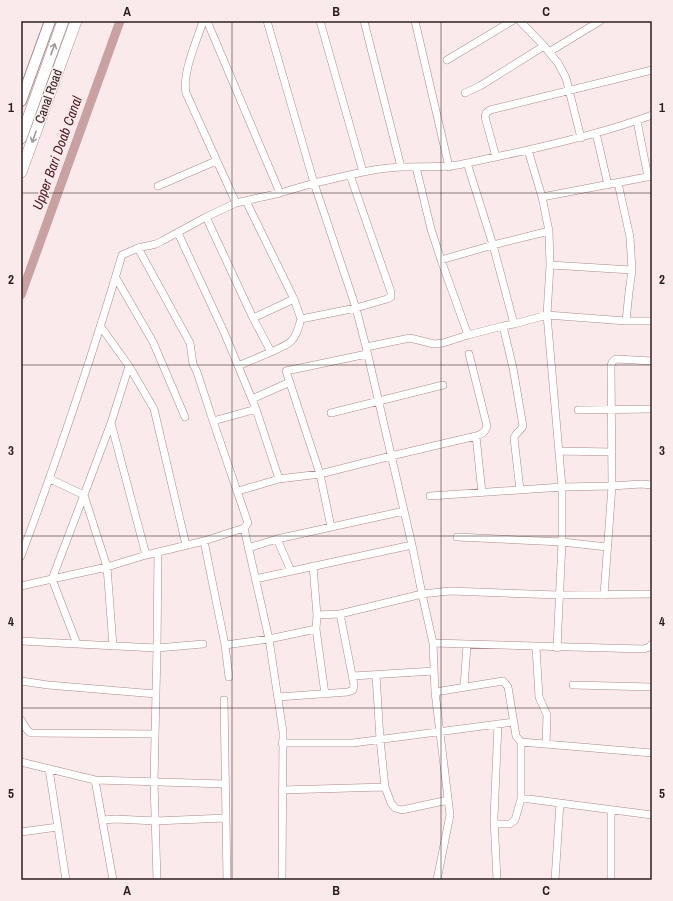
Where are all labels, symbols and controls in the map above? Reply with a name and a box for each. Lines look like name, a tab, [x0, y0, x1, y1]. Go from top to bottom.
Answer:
text: A	[123, 3, 131, 20]
text: B	[332, 3, 340, 20]
text: C	[542, 3, 550, 20]
one-way arrow	[50, 43, 58, 55]
street label: Canal Road	[31, 67, 66, 126]
water label: Upper Bari Doab Canal	[28, 93, 86, 212]
text: 1	[8, 99, 14, 116]
text: 1	[659, 99, 665, 116]
one-way arrow	[29, 130, 37, 142]
text: 2	[8, 271, 14, 288]
text: 2	[659, 271, 665, 288]
text: 3	[8, 442, 14, 459]
text: 3	[659, 442, 665, 459]
text: 4	[8, 613, 14, 630]
text: 4	[659, 613, 665, 630]
text: 5	[8, 785, 14, 802]
text: 5	[659, 785, 665, 802]
text: A	[123, 882, 131, 899]
text: B	[332, 882, 340, 899]
text: C	[542, 882, 550, 899]

